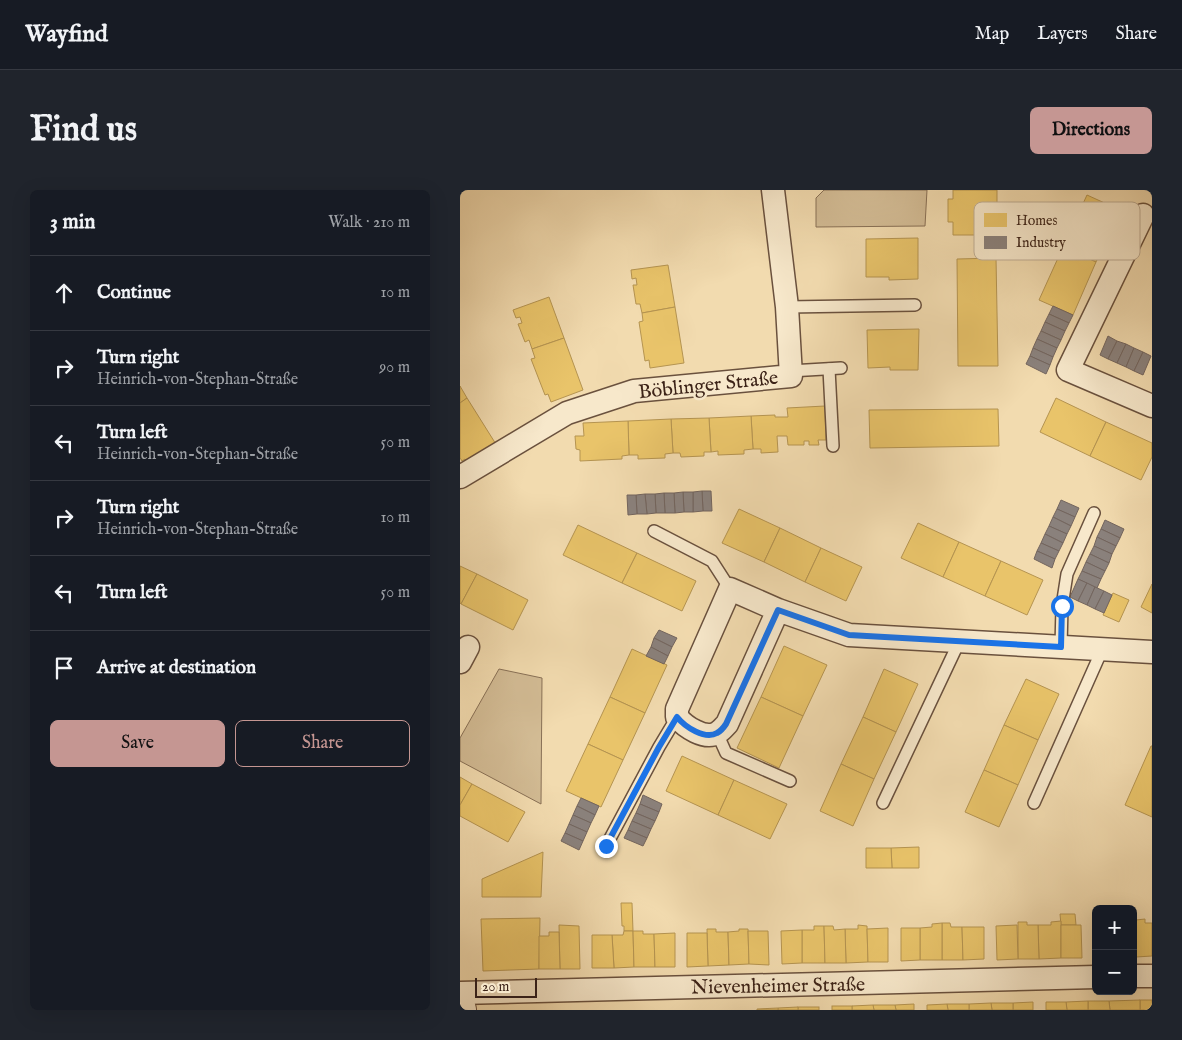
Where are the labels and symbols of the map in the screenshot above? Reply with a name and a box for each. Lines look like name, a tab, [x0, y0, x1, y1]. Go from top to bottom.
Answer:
legend	[974, 202, 1140, 260]
text: Homes	[1016, 212, 1058, 230]
text: Industry	[1016, 234, 1066, 252]
street label: Böblinger Straße	[637, 366, 779, 405]
route start	[1051, 595, 1074, 618]
route end	[595, 835, 618, 858]
street label: Nievenheimer Straße	[691, 972, 865, 1001]
scale bar	[475, 975, 538, 998]

